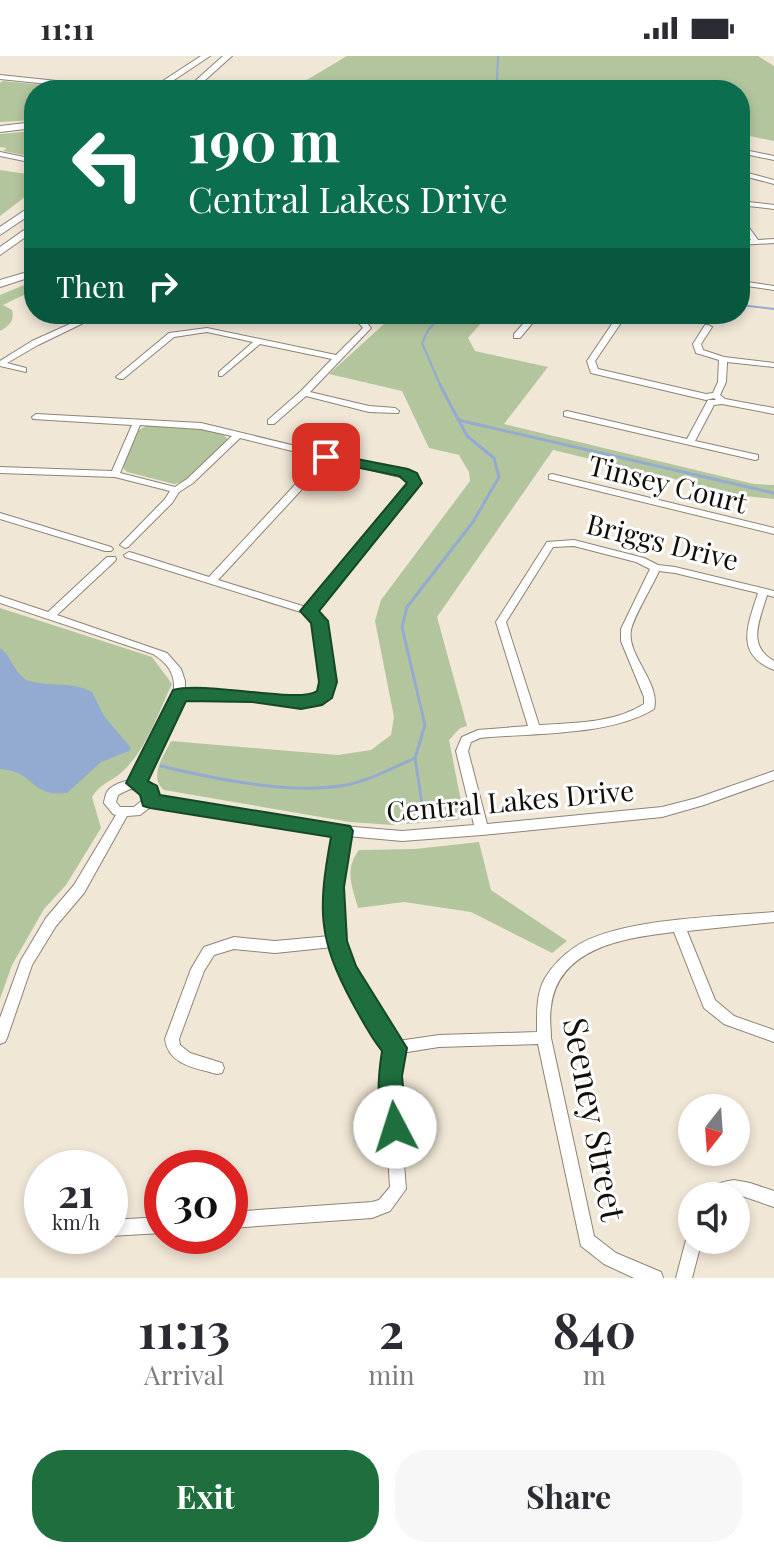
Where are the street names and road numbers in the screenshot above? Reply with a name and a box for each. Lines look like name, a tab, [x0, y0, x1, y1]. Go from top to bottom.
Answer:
street label: Tinsey Court	[585, 445, 752, 521]
street label: Briggs Drive	[583, 504, 743, 578]
street label: Central Lakes Drive	[385, 771, 635, 829]
street label: Seeney Street	[554, 1014, 638, 1225]

